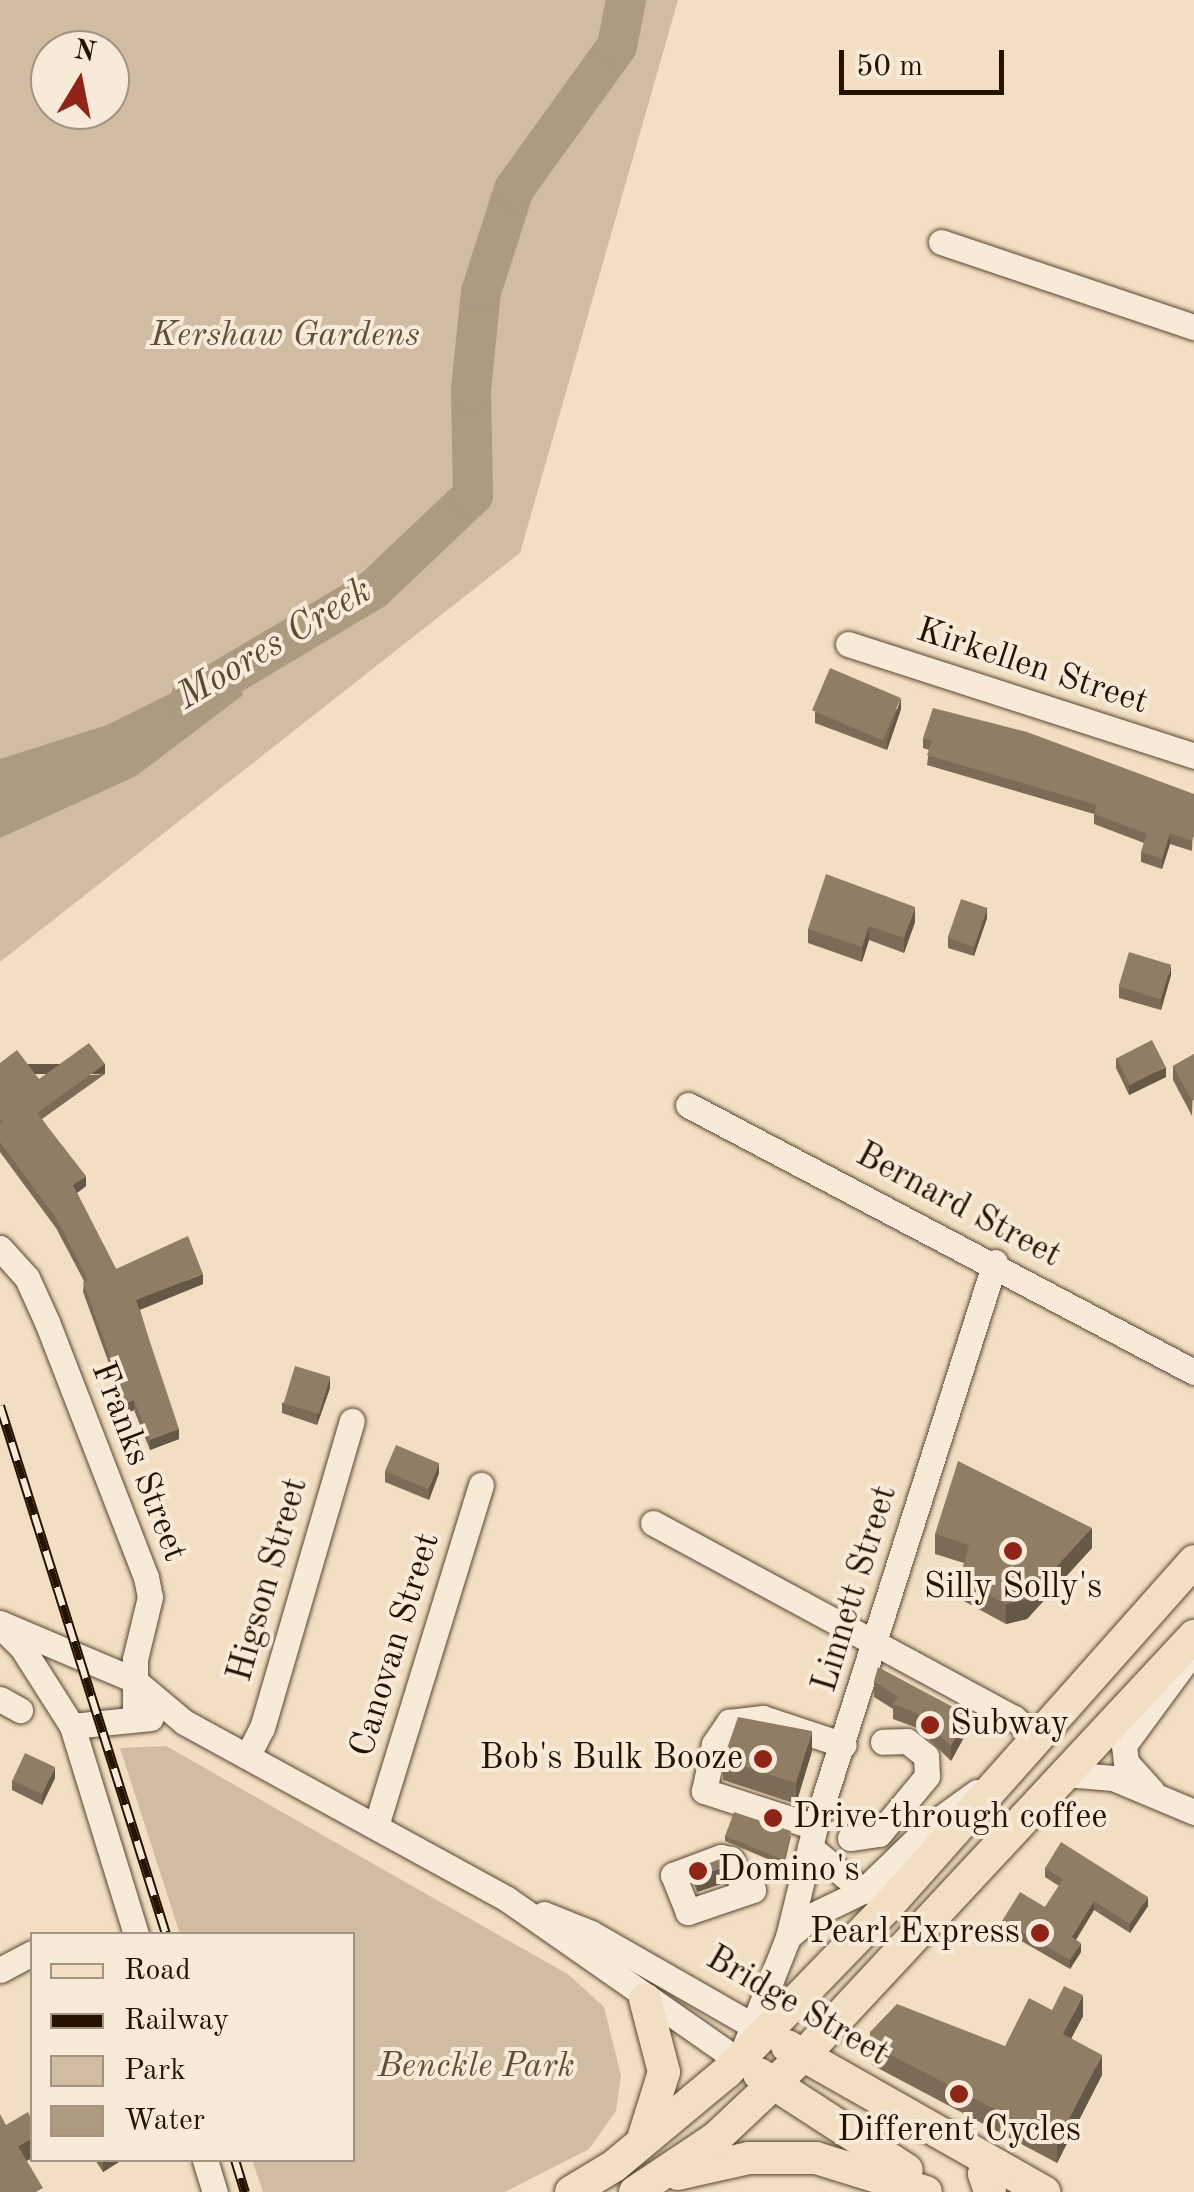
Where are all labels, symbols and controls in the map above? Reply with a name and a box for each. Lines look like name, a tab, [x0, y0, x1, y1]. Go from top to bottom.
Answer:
north arrow	[30, 30, 130, 130]
scale bar	[844, 30, 1009, 92]
text: N	[72, 37, 98, 68]
text: 50 m	[856, 52, 923, 82]
park label: Kershaw Gardens	[150, 315, 420, 357]
water label: Moores Creek	[169, 569, 381, 721]
street label: Kirkellen Street	[911, 610, 1153, 724]
street label: Bernard Street	[848, 1134, 1068, 1278]
street label: Franks Street	[81, 1356, 195, 1568]
street label: Higson Street	[220, 1473, 318, 1687]
street label: Linnett Street	[805, 1481, 907, 1697]
street label: Canovan Street	[342, 1528, 450, 1762]
marker: Silly Solly's	[1002, 1540, 1024, 1562]
place label: Silly Solly's	[924, 1567, 1102, 1609]
place label: Subway	[950, 1704, 1069, 1746]
marker: Subway	[919, 1714, 941, 1736]
place label: Bob's Bulk Booze	[480, 1738, 743, 1780]
marker: Bob's Bulk Booze	[752, 1748, 774, 1770]
place label: Drive-through coffee	[793, 1797, 1107, 1839]
marker: Drive-through coffee	[762, 1807, 784, 1829]
place label: Domino's	[718, 1850, 860, 1892]
marker: Domino's	[687, 1860, 709, 1882]
place label: Pearl Express	[810, 1912, 1020, 1954]
marker: Pearl Express	[1029, 1922, 1051, 1944]
legend	[30, 1932, 355, 2162]
street label: Bridge Street	[698, 1938, 896, 2076]
text: Road	[124, 1956, 191, 1986]
text: Railway	[124, 2006, 229, 2036]
park label: Benckle Park	[377, 2046, 575, 2088]
text: Park	[124, 2056, 186, 2086]
marker: Different Cycles	[948, 2083, 970, 2105]
text: Water	[124, 2106, 205, 2136]
place label: Different Cycles	[837, 2110, 1081, 2152]

